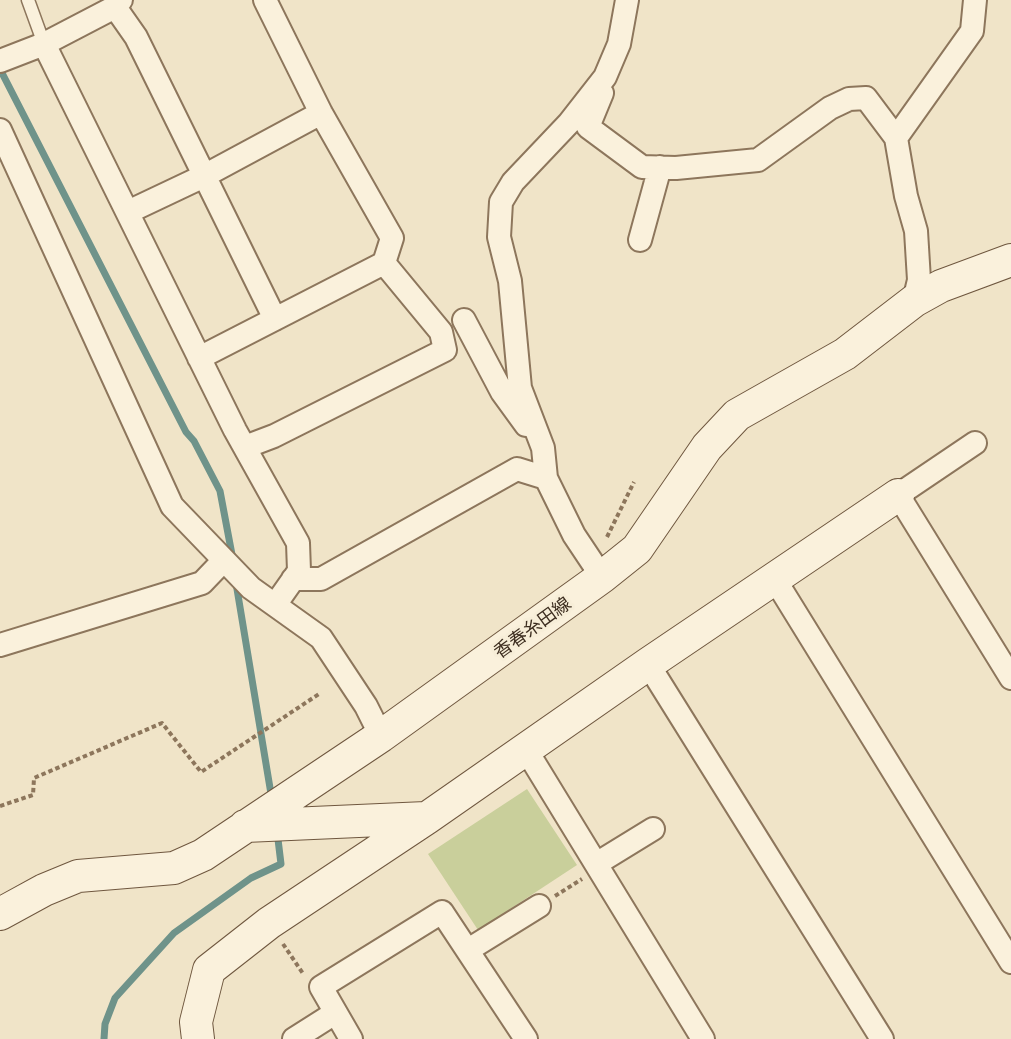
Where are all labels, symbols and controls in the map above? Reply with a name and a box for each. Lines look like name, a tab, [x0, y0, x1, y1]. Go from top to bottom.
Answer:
street label: 香春糸田線	[489, 592, 575, 662]

